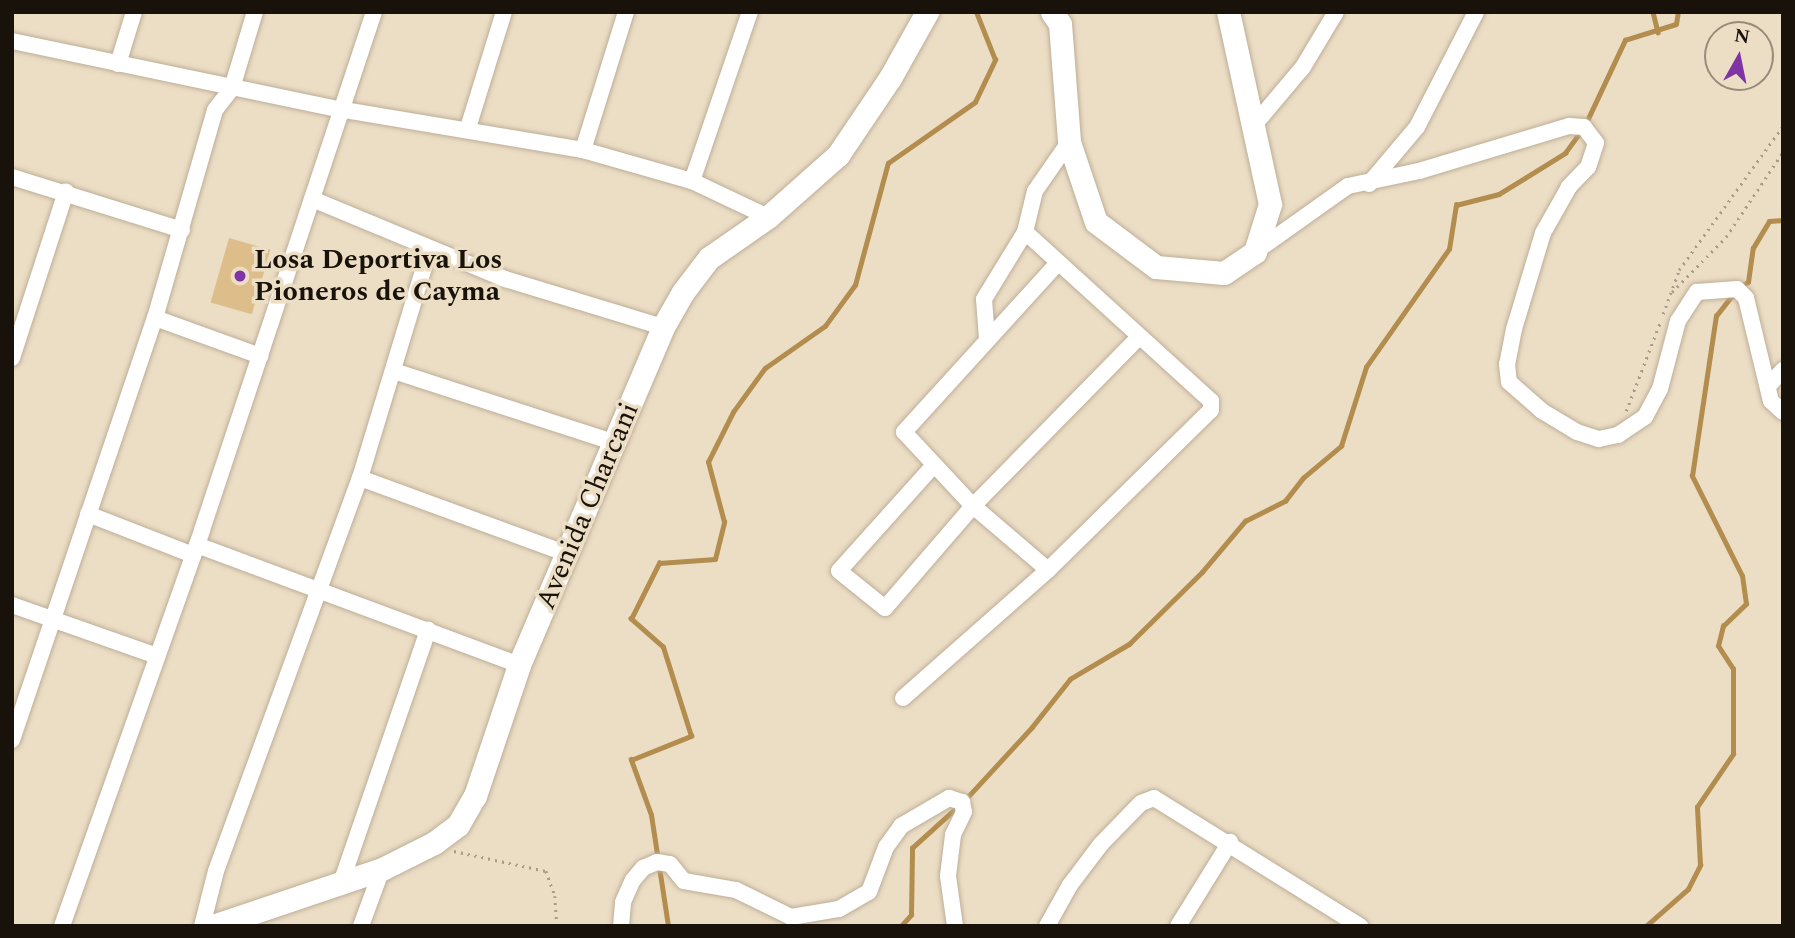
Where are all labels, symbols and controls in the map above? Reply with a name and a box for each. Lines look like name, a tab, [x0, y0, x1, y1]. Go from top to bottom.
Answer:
north arrow	[1704, 21, 1774, 91]
text: N	[1732, 21, 1752, 52]
place label: Losa Deportiva Los Pioneros de Cayma	[254, 243, 503, 309]
marker: Losa Deportiva Los Pioneros de Cayma	[232, 268, 248, 284]
street label: Avenida Charcani	[529, 398, 647, 614]

